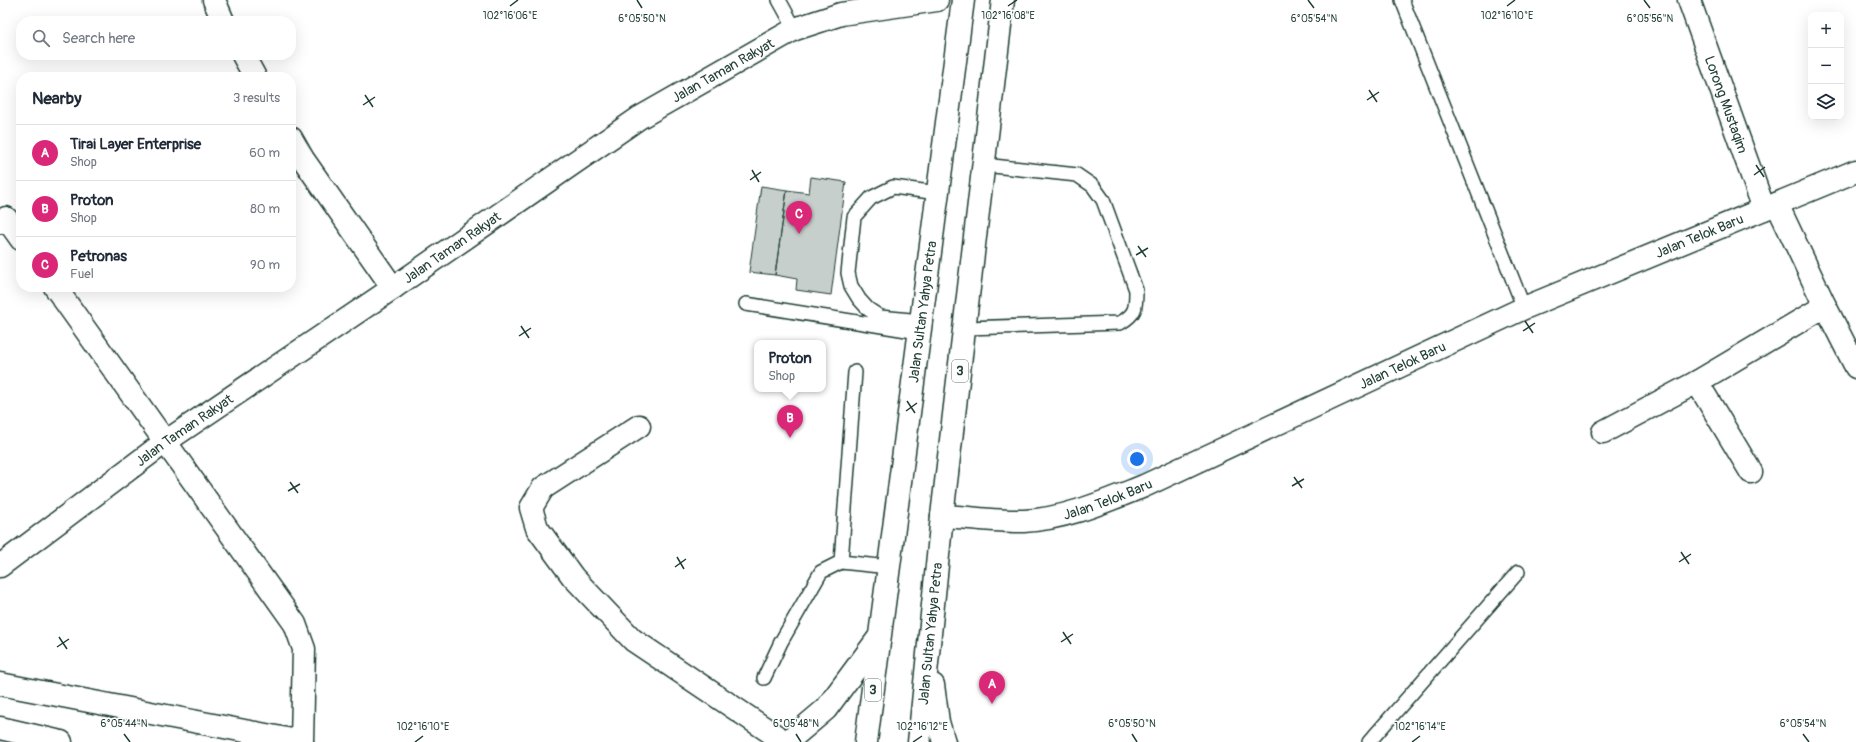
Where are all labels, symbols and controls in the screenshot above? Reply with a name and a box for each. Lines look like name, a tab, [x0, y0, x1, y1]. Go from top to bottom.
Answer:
text: 102°16'06"E	[483, 10, 537, 22]
text: 102°16'08"E	[981, 10, 1035, 22]
text: 102°16'10"E	[1481, 10, 1533, 22]
map controls	[1808, 12, 1844, 120]
button: +	[1808, 12, 1844, 48]
text: 6°05'50"N	[618, 13, 666, 25]
text: 6°05'54"N	[1291, 13, 1337, 25]
text: 6°05'56"N	[1627, 13, 1673, 25]
search box	[16, 16, 296, 60]
icon: search	[30, 27, 52, 49]
text: Search here	[62, 29, 135, 48]
street label: Jalan Taman Rakyat	[669, 34, 777, 106]
button: −	[1808, 48, 1844, 84]
street label: Lorong Mustaqim	[1701, 53, 1752, 155]
button: layers	[1808, 84, 1844, 120]
text: Nearby	[32, 88, 81, 109]
text: 3 results	[233, 90, 280, 106]
text: Tirai Layer Enterprise	[70, 135, 201, 154]
text: A	[41, 145, 49, 161]
text: 60 m	[249, 145, 280, 161]
text: Shop	[70, 154, 97, 170]
text: Proton	[70, 191, 114, 210]
text: B	[41, 201, 49, 217]
text: 80 m	[250, 201, 280, 217]
pin: C	[786, 201, 812, 234]
street label: Jalan Taman Rakyat	[400, 208, 504, 287]
text: Shop	[70, 210, 97, 226]
street label: Jalan Telok Baru	[1653, 210, 1746, 261]
street label: Jalan Sultan Yahya Petra	[905, 240, 940, 384]
text: Petronas	[70, 247, 127, 266]
text: C	[41, 257, 49, 273]
text: 90 m	[250, 257, 280, 273]
text: Fuel	[70, 266, 94, 282]
street label: Jalan Telok Baru	[1356, 337, 1448, 393]
popup	[754, 340, 826, 392]
text: Proton	[768, 349, 812, 368]
road number: 3	[952, 360, 968, 382]
text: Shop	[768, 368, 795, 384]
street label: Jalan Taman Rakyat	[132, 390, 236, 470]
pin: B	[777, 405, 803, 438]
your location	[1127, 449, 1147, 469]
street label: Jalan Telok Baru	[1061, 475, 1155, 523]
street label: Jalan Sultan Yahya Petra	[914, 562, 946, 706]
pin: A	[979, 671, 1005, 704]
road number: 3	[865, 679, 881, 701]
text: 6°05'44"N	[101, 718, 148, 730]
text: 6°05'48"N	[773, 718, 819, 730]
text: 6°05'50"N	[1108, 718, 1156, 730]
text: 6°05'54"N	[1780, 718, 1826, 730]
text: 102°16'10"E	[397, 721, 449, 733]
text: 102°16'12"E	[896, 721, 948, 733]
text: 102°16'14"E	[1394, 721, 1446, 733]

